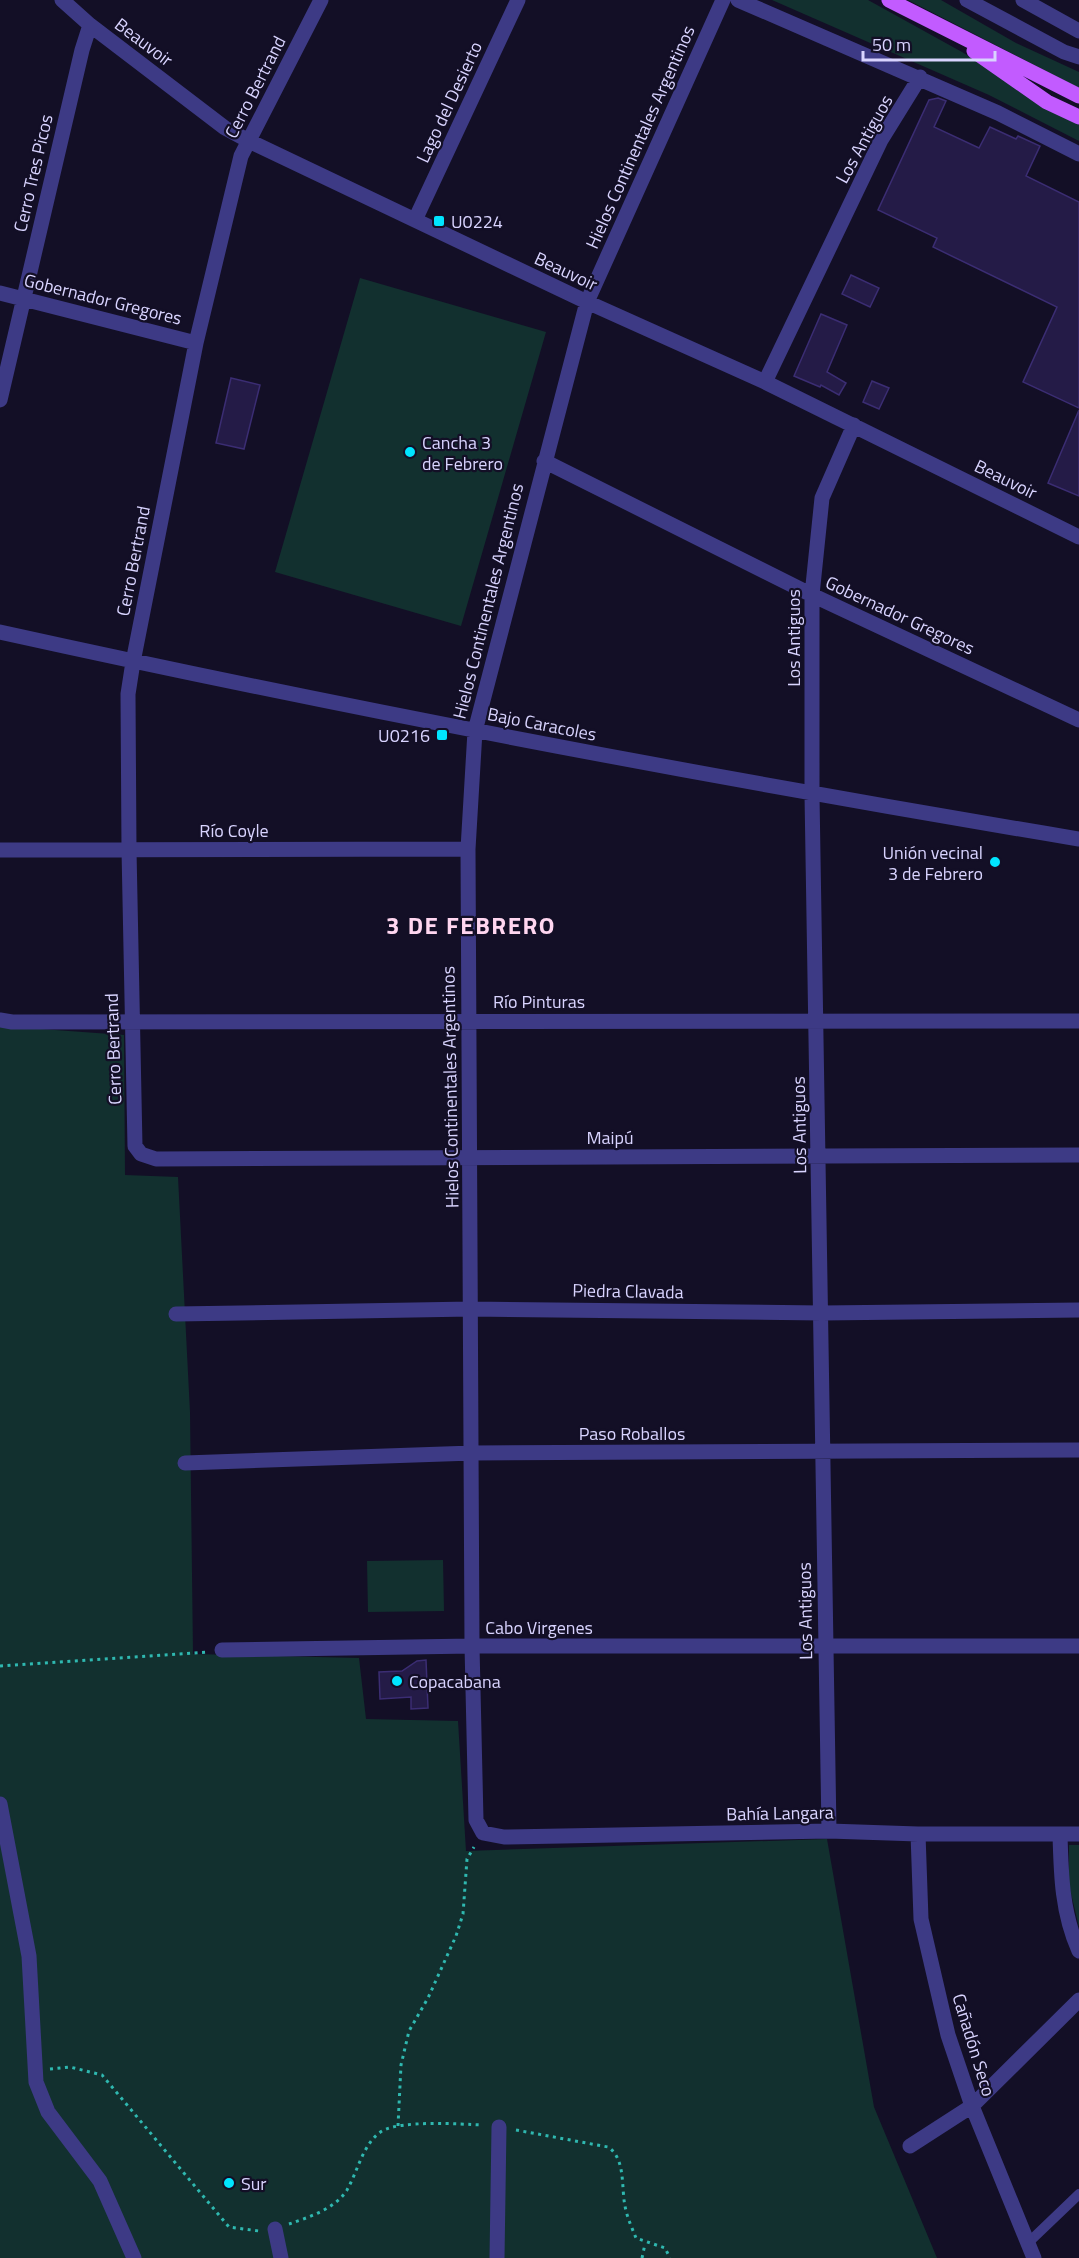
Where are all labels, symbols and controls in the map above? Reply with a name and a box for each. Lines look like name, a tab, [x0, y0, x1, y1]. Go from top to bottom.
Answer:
street label: Beauvoir	[109, 11, 179, 73]
street label: Hielos Continentales Argentinos	[578, 21, 702, 253]
scale bar	[863, 24, 995, 62]
street label: Cerro Bertrand	[218, 31, 292, 143]
text: 50 m	[872, 31, 911, 58]
street label: Lago del Desierto	[409, 37, 489, 167]
street label: Los Antiguos	[829, 90, 899, 188]
street label: Cerro Tres Picos	[6, 111, 60, 235]
place label: U0224	[451, 208, 503, 235]
marker: U0224	[432, 214, 446, 228]
street label: Beauvoir	[530, 245, 602, 297]
street label: Gobernador Gregores	[21, 266, 185, 332]
place label: Cancha 3 de Febrero	[422, 429, 503, 477]
marker: Cancha 3 de Febrero	[403, 445, 417, 459]
street label: Beauvoir	[970, 452, 1042, 506]
street label: Hielos Continentales Argentinos	[446, 480, 530, 722]
street label: Cerro Bertrand	[109, 504, 157, 618]
street label: Gobernador Gregores	[821, 569, 979, 661]
street label: Los Antiguos	[780, 589, 807, 687]
street label: Bajo Caracoles	[485, 700, 599, 748]
place label: U0216	[378, 722, 430, 749]
marker: U0216	[435, 728, 449, 742]
street label: Río Coyle	[199, 817, 269, 844]
place label: Unión vecinal 3 de Febrero	[882, 839, 983, 887]
marker: Unión vecinal 3 de Febrero	[988, 855, 1002, 869]
district label: 3 DE FEBRERO	[386, 907, 556, 943]
street label: Hielos Continentales Argentinos	[434, 966, 466, 1208]
street label: Río Pinturas	[493, 988, 585, 1015]
street label: Cerro Bertrand	[98, 993, 128, 1105]
street label: Los Antiguos	[785, 1076, 813, 1174]
street label: Maipú	[586, 1124, 634, 1151]
street label: Piedra Clavada	[572, 1277, 684, 1305]
street label: Paso Roballos	[579, 1420, 685, 1447]
street label: Los Antiguos	[791, 1562, 819, 1660]
street label: Cabo Virgenes	[485, 1614, 593, 1641]
place label: Copacabana	[409, 1668, 501, 1695]
marker: Copacabana	[390, 1674, 404, 1688]
street label: Bahía Langara	[726, 1799, 834, 1827]
street label: Cañadón Seco	[946, 1990, 1002, 2100]
place label: Sur	[241, 2170, 267, 2197]
marker: Sur	[222, 2176, 236, 2190]

